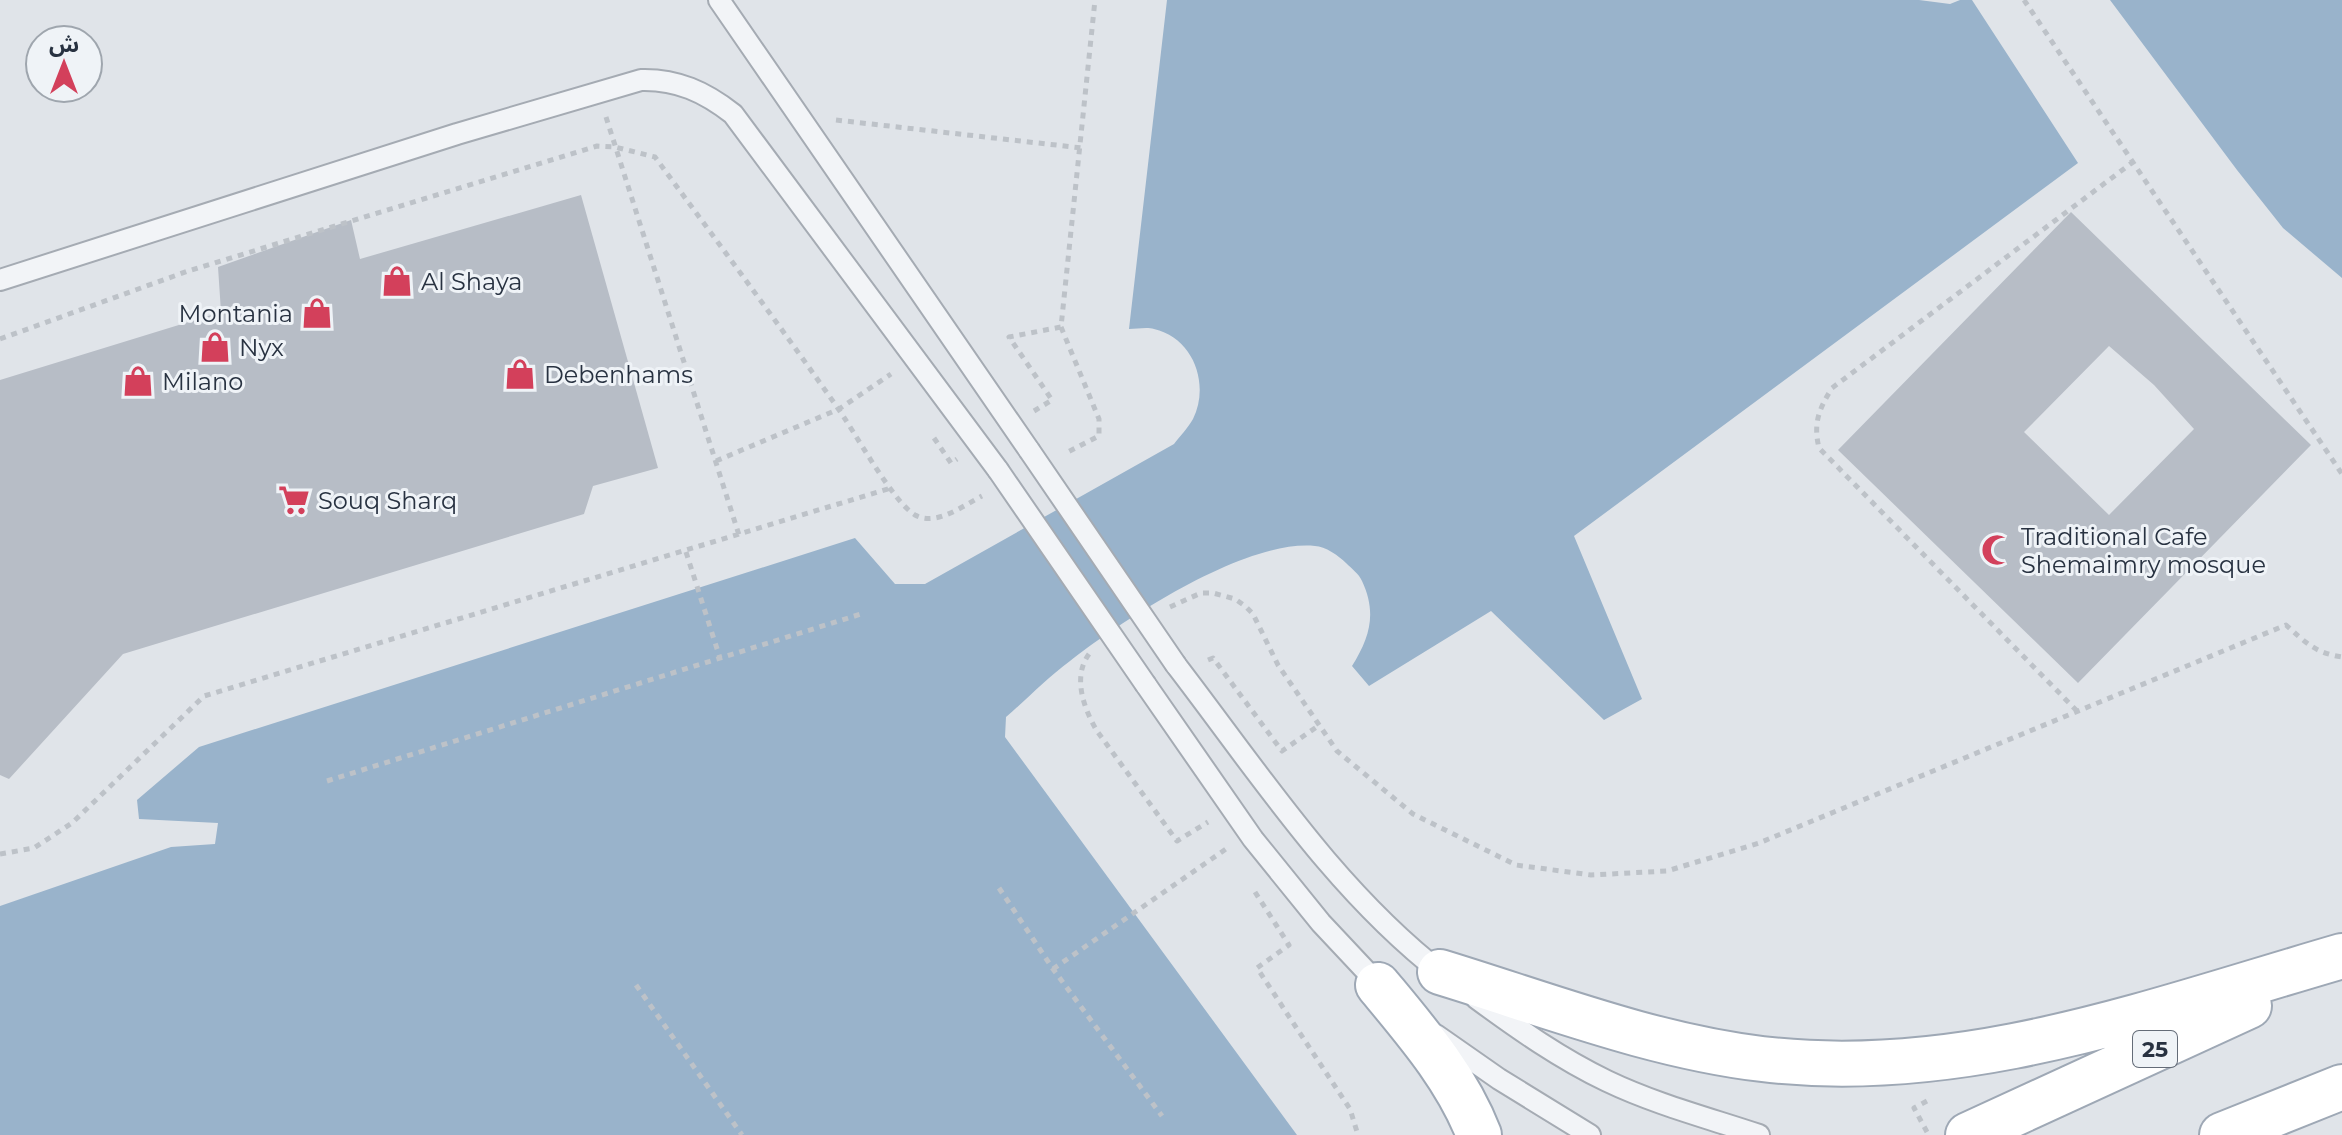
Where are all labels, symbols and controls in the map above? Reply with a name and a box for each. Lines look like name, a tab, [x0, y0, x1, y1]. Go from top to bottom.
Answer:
north arrow	[24, 24, 104, 104]
text: ش	[49, 31, 79, 58]
shop icon: Al Shaya	[380, 264, 414, 298]
place label: Al Shaya	[421, 267, 522, 296]
shop icon: Montania	[300, 296, 334, 330]
place label: Montania	[179, 299, 293, 328]
shop icon: Nyx	[198, 330, 232, 364]
place label: Nyx	[239, 333, 284, 362]
shop icon: Debenhams	[503, 357, 537, 391]
place label: Debenhams	[544, 360, 693, 389]
shop icon: Milano	[121, 364, 155, 398]
place label: Milano	[162, 367, 243, 396]
supermarket icon: Souq Sharq	[277, 483, 311, 517]
place label: Souq Sharq	[318, 486, 457, 515]
place label: Traditional Cafe Shemaimry mosque	[2021, 522, 2266, 579]
mosque icon: Traditional Cafe Shemaimry mosque	[1980, 533, 2014, 567]
road number: 25	[2133, 1031, 2177, 1067]

